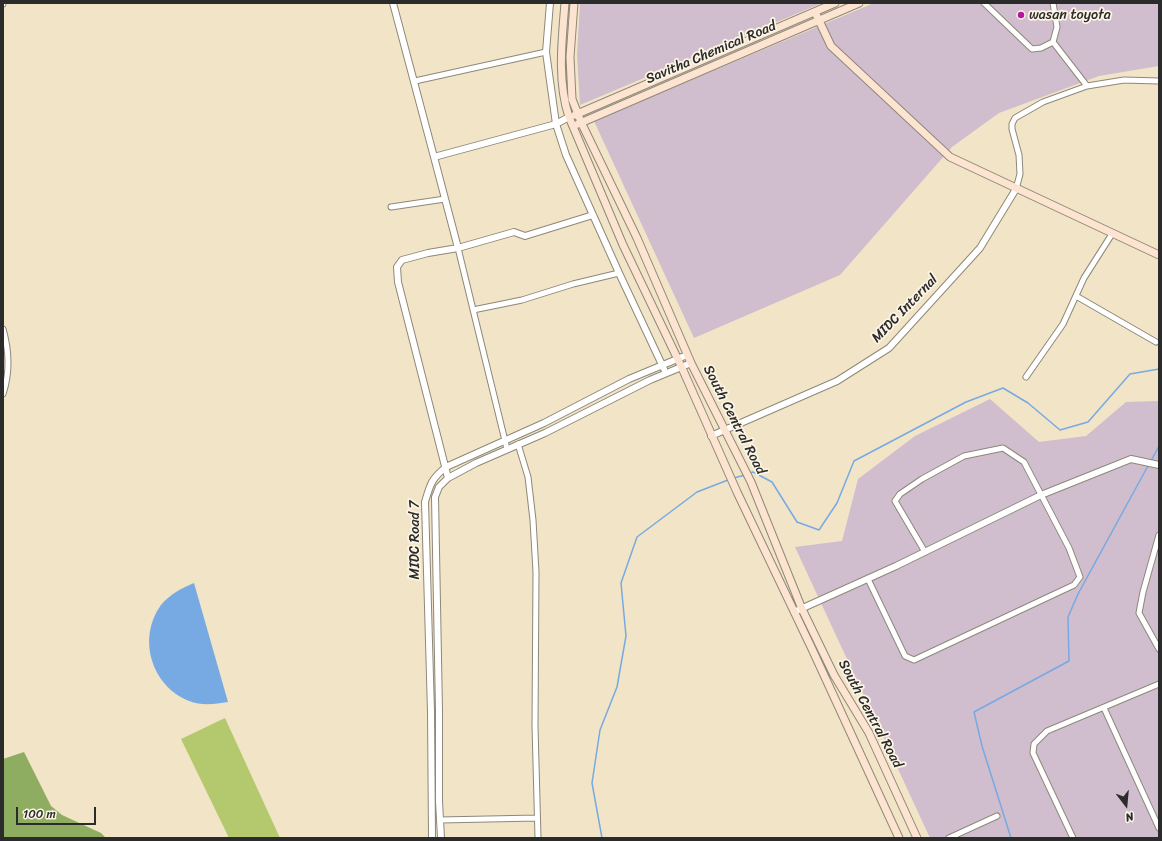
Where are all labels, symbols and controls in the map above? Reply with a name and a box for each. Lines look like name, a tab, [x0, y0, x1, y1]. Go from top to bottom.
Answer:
place label: wasan toyota	[1029, 7, 1111, 23]
marker: wasan toyota	[1016, 10, 1026, 20]
street label: Savitha Chemical Road	[643, 18, 779, 88]
street label: MIDC Internal	[868, 271, 942, 347]
street label: South Central Road	[699, 362, 769, 478]
street label: MIDC Road 7	[407, 500, 423, 580]
street label: South Central Road	[834, 657, 906, 771]
north arrow	[1106, 785, 1146, 825]
scale bar	[18, 799, 98, 825]
text: 100 m	[23, 803, 56, 825]
text: N	[1123, 807, 1136, 827]

